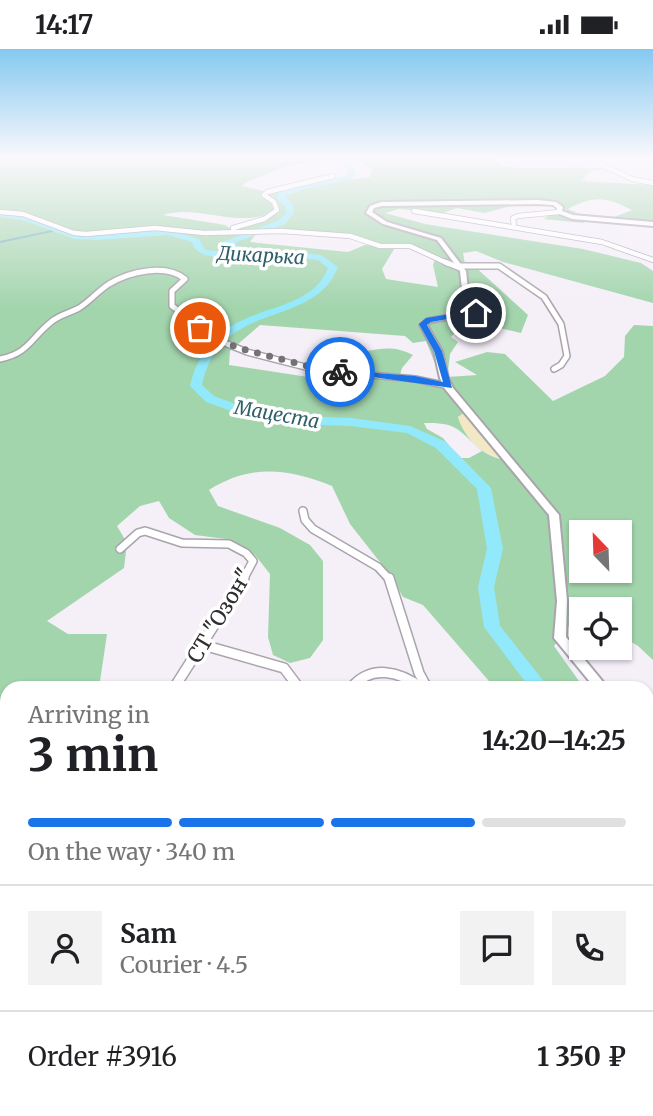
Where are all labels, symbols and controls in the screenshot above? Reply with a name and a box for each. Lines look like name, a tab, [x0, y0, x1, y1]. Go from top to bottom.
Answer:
text: 14:17	[35, 8, 93, 41]
water label: Дикарька	[215, 241, 305, 269]
pin	[446, 283, 506, 343]
icon: home	[457, 294, 495, 332]
pin	[170, 298, 230, 358]
icon: bag	[181, 309, 219, 347]
courier	[305, 337, 375, 407]
icon: bike	[321, 353, 359, 391]
water label: Мацеста	[232, 395, 321, 433]
north arrow	[569, 520, 632, 583]
map controls	[569, 520, 632, 660]
street label: СТ "Озон"	[181, 564, 258, 668]
button: locate	[569, 597, 632, 660]
text: Arriving in	[28, 700, 150, 729]
text: 14:20–14:25	[482, 724, 626, 757]
text: 3 min	[28, 726, 158, 784]
text: On the way · 340 m	[28, 837, 235, 866]
button: person	[28, 911, 102, 985]
button: chat	[460, 911, 534, 985]
button: phone	[552, 911, 626, 985]
text: Sam	[120, 917, 177, 950]
text: Courier · 4.5	[120, 950, 248, 979]
text: Order #3916	[28, 1040, 177, 1073]
text: 1 350 ₽	[537, 1040, 626, 1073]

